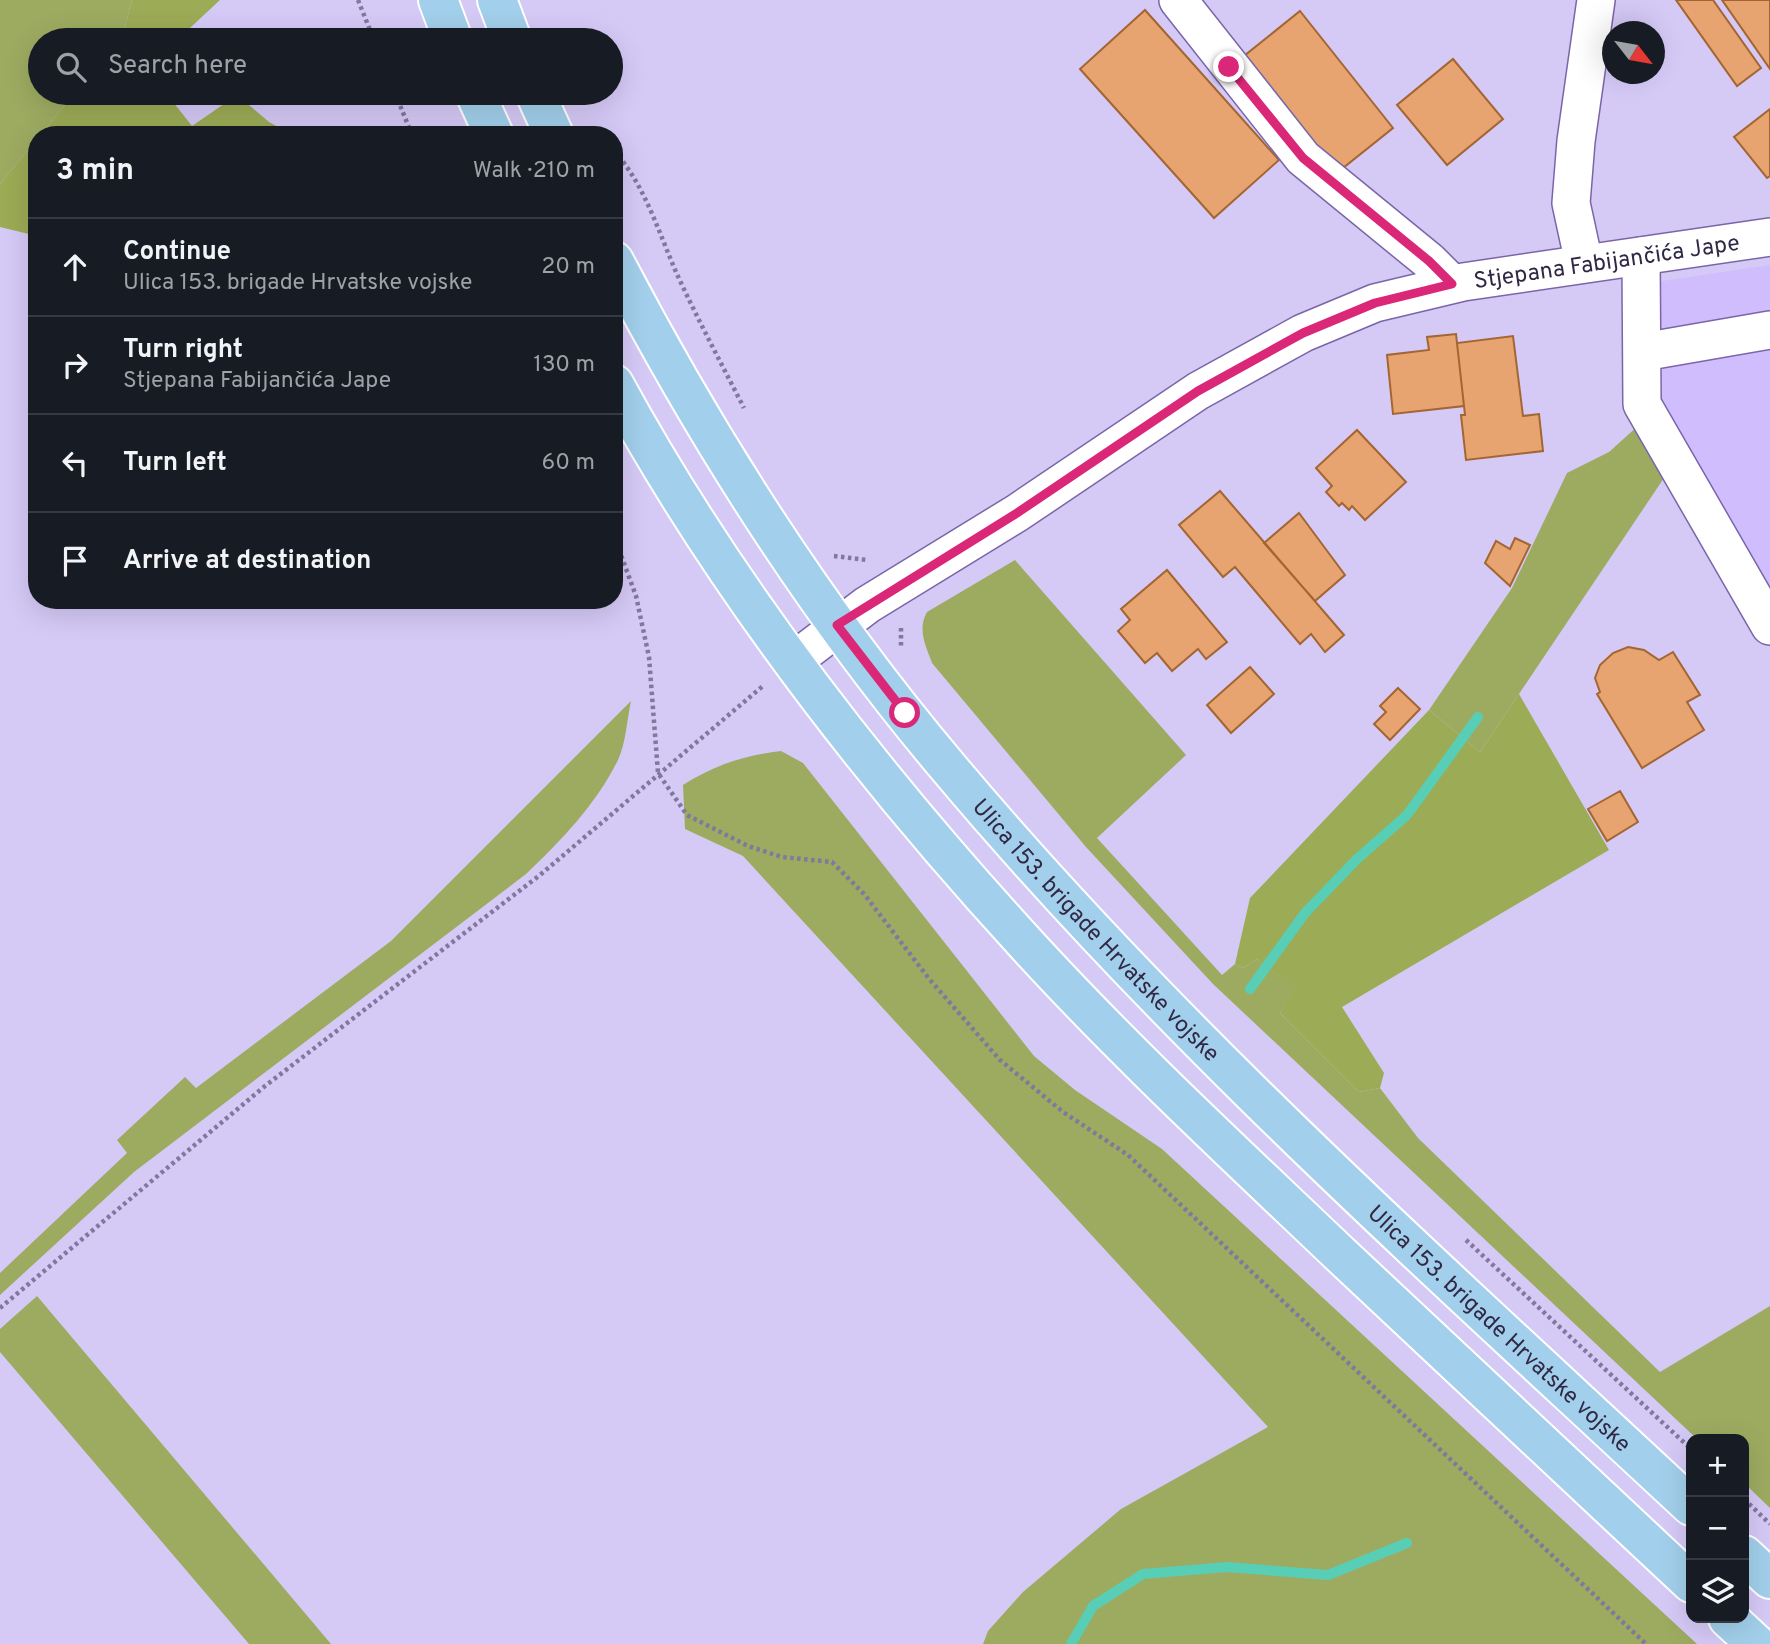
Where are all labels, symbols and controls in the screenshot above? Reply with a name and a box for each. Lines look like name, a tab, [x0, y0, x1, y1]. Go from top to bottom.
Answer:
north arrow	[1602, 21, 1665, 84]
search box	[28, 28, 623, 105]
icon: search	[52, 48, 90, 86]
text: Search here	[108, 50, 247, 83]
route end	[1213, 51, 1244, 82]
text: 3 min	[56, 153, 134, 190]
text: Walk · 210 m	[473, 157, 595, 186]
street label: Stjepana Fabijančića Jape	[1472, 230, 1742, 297]
text: Continue	[123, 236, 231, 269]
icon: ahead	[56, 248, 94, 286]
text: 20 m	[541, 253, 595, 282]
text: Ulica 153. brigade Hrvatske vojske	[123, 269, 472, 298]
text: Turn right	[123, 334, 243, 367]
icon: right	[56, 346, 94, 384]
text: 130 m	[533, 351, 595, 380]
text: Stjepana Fabijančića Jape	[123, 367, 391, 396]
icon: left	[56, 444, 94, 482]
text: Turn left	[123, 447, 227, 480]
text: 60 m	[542, 449, 595, 478]
icon: arrive	[56, 542, 94, 580]
text: Arrive at destination	[123, 545, 371, 578]
route start	[889, 697, 920, 728]
street label: Ulica 153. brigade Hrvatske vojske	[965, 794, 1225, 1069]
street label: Ulica 153. brigade Hrvatske vojske	[1360, 1200, 1636, 1460]
map controls	[1686, 1434, 1749, 1623]
button: +	[1686, 1434, 1749, 1497]
button: −	[1686, 1497, 1749, 1560]
button: layers	[1686, 1560, 1749, 1623]

